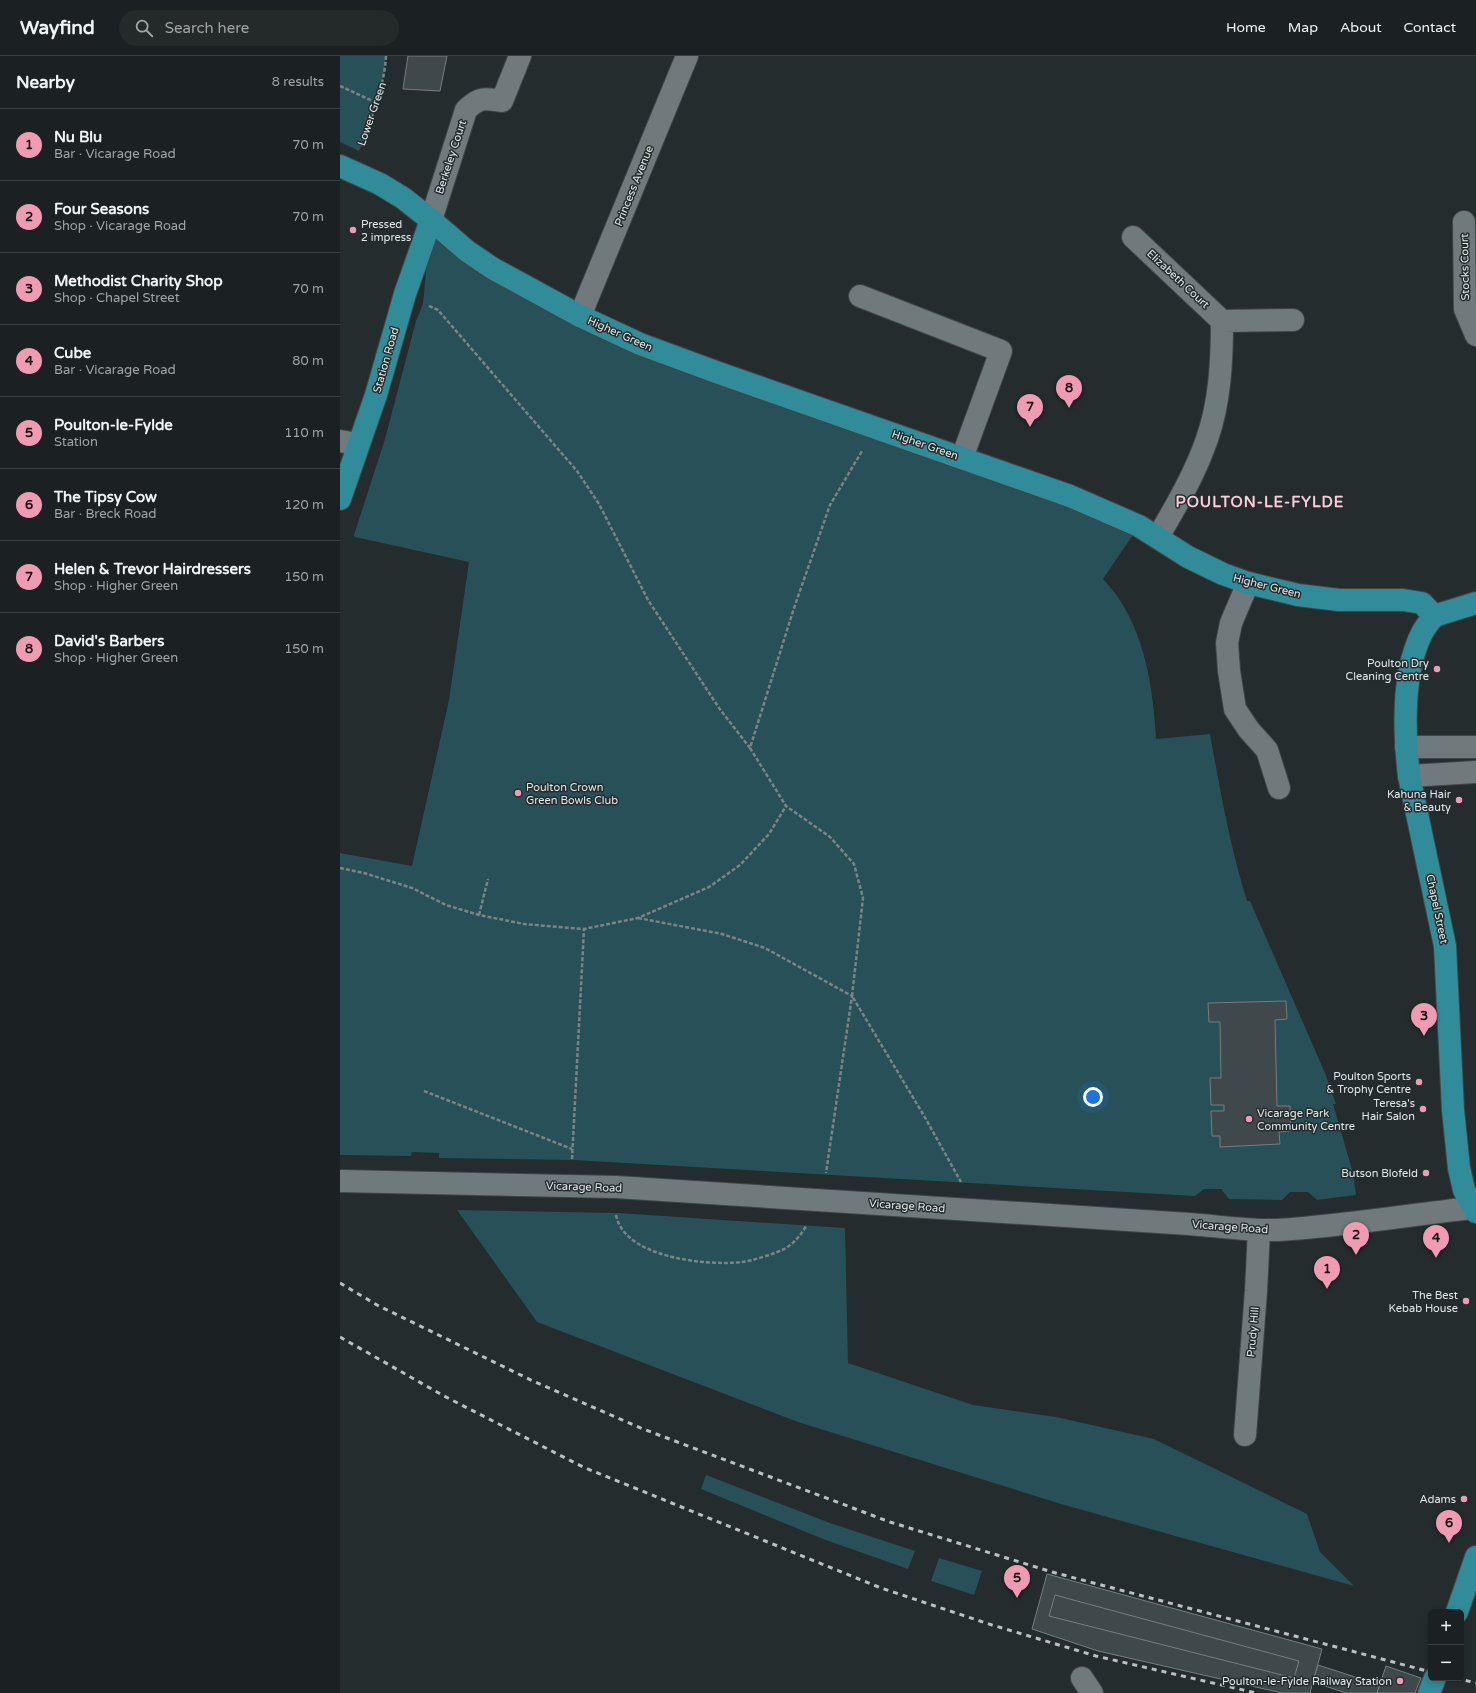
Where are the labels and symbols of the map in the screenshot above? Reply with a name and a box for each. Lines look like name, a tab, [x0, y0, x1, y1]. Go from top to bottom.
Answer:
street label: Lower Green	[355, 80, 389, 148]
street label: Berkeley Court	[433, 118, 469, 196]
street label: Princess Avenue	[612, 144, 656, 228]
place label: Pressed 2 impress	[361, 218, 411, 244]
marker: Pressed 2 impress	[348, 225, 358, 235]
street label: Stocks Court	[1458, 234, 1472, 300]
street label: Elizabeth Court	[1144, 247, 1212, 311]
street label: Higher Green	[586, 314, 654, 354]
street label: Station Road	[370, 326, 402, 394]
pin: 8	[1056, 375, 1082, 408]
pin: 7	[1017, 394, 1043, 427]
street label: Higher Green	[890, 428, 960, 462]
district label: POULTON-LE-FYLDE	[1176, 493, 1344, 511]
street label: Higher Green	[1232, 571, 1302, 601]
place label: Poulton Dry Cleaning Centre	[1346, 657, 1429, 683]
marker: Poulton Dry Cleaning Centre	[1432, 664, 1442, 674]
place label: Poulton Crown Green Bowls Club	[526, 781, 618, 807]
marker: Poulton Crown Green Bowls Club	[513, 788, 523, 798]
place label: Kahuna Hair & Beauty	[1387, 788, 1452, 814]
marker: Kahuna Hair & Beauty	[1454, 795, 1464, 805]
street label: Chapel Street	[1423, 873, 1451, 945]
pin: 3	[1411, 1003, 1437, 1036]
place label: Poulton Sports & Trophy Centre	[1326, 1070, 1411, 1096]
marker: Poulton Sports & Trophy Centre	[1414, 1077, 1424, 1087]
your location	[1083, 1087, 1103, 1107]
place label: Teresa's Hair Salon	[1362, 1097, 1415, 1123]
marker: Teresa's Hair Salon	[1418, 1104, 1428, 1114]
place label: Vicarage Park Community Centre	[1257, 1107, 1355, 1133]
marker: Vicarage Park Community Centre	[1244, 1114, 1254, 1124]
place label: Butson Blofeld	[1341, 1167, 1418, 1180]
marker: Butson Blofeld	[1421, 1168, 1431, 1178]
street label: Vicarage Road	[546, 1179, 622, 1195]
street label: Vicarage Road	[868, 1197, 946, 1215]
street label: Vicarage Road	[1191, 1218, 1269, 1236]
pin: 2	[1343, 1222, 1369, 1255]
pin: 4	[1423, 1225, 1449, 1258]
pin: 1	[1314, 1256, 1340, 1289]
place label: The Best Kebab House	[1388, 1289, 1458, 1315]
marker: The Best Kebab House	[1461, 1296, 1471, 1306]
street label: Prudy Hill	[1244, 1306, 1262, 1358]
place label: Adams	[1419, 1493, 1456, 1506]
marker: Adams	[1459, 1494, 1469, 1504]
pin: 6	[1436, 1510, 1462, 1543]
pin: 5	[1004, 1565, 1030, 1598]
place label: Poulton-le-Fylde Railway Station	[1222, 1675, 1392, 1688]
marker: Poulton-le-Fylde Railway Station	[1395, 1676, 1405, 1686]

